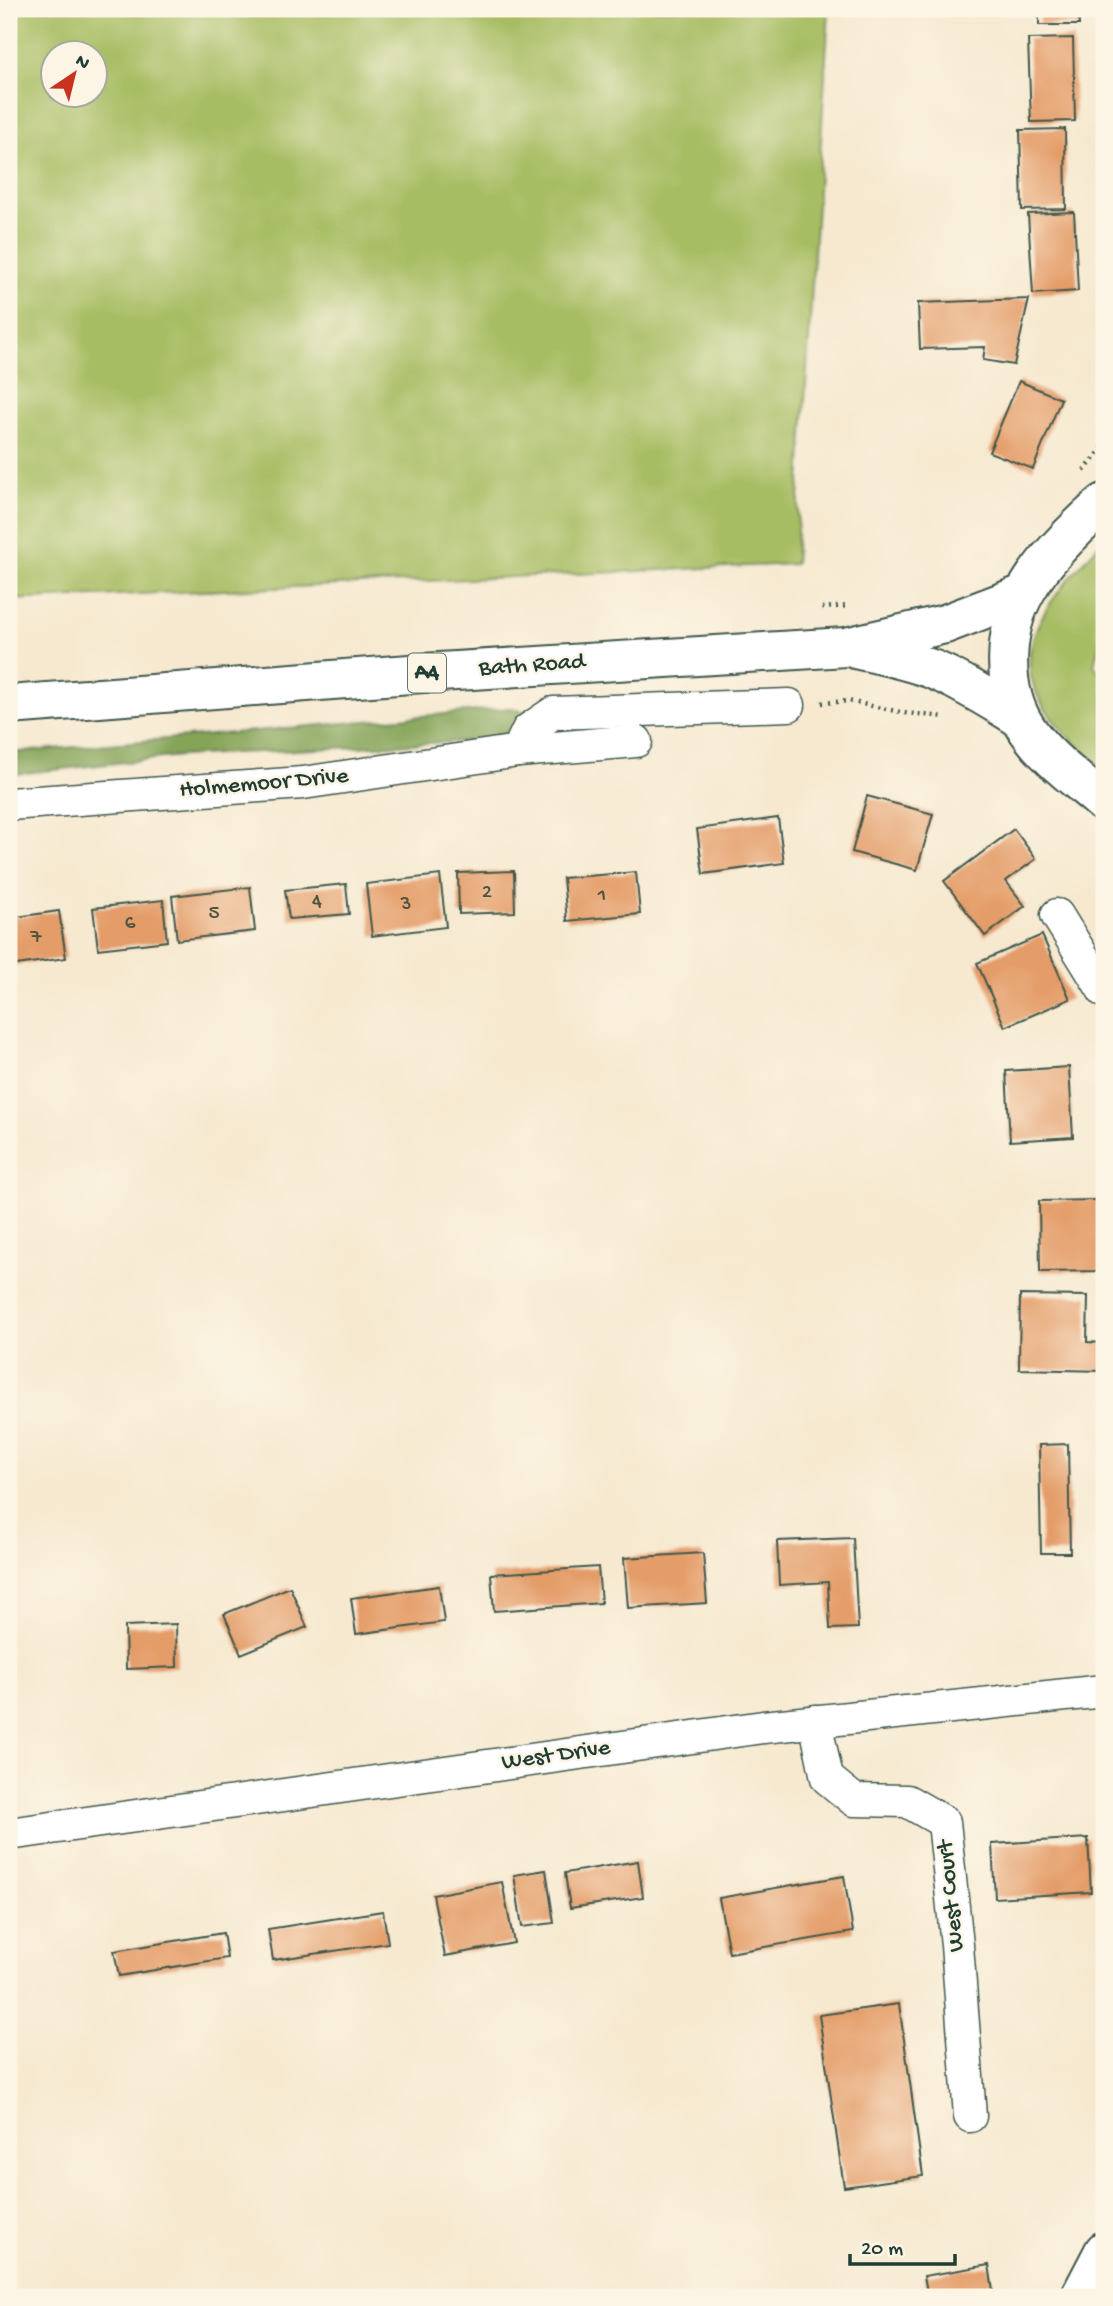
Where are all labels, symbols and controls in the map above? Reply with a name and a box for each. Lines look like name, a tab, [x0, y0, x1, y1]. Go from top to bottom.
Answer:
north arrow	[38, 38, 108, 108]
text: N	[70, 50, 93, 76]
street label: Bath Road	[477, 648, 588, 684]
road number: A4	[408, 653, 446, 692]
street label: Holmemoor Drive	[178, 762, 350, 806]
house number: 2	[482, 881, 492, 906]
house number: 1	[597, 884, 606, 909]
house number: 4	[312, 890, 322, 915]
house number: 3	[400, 893, 411, 918]
house number: 5	[208, 902, 220, 927]
house number: 6	[125, 912, 136, 937]
house number: 7	[30, 926, 43, 951]
street label: West Drive	[500, 1734, 613, 1778]
street label: West Court	[931, 1837, 972, 1953]
scale bar	[850, 2222, 956, 2266]
text: 20 m	[861, 2238, 903, 2263]

